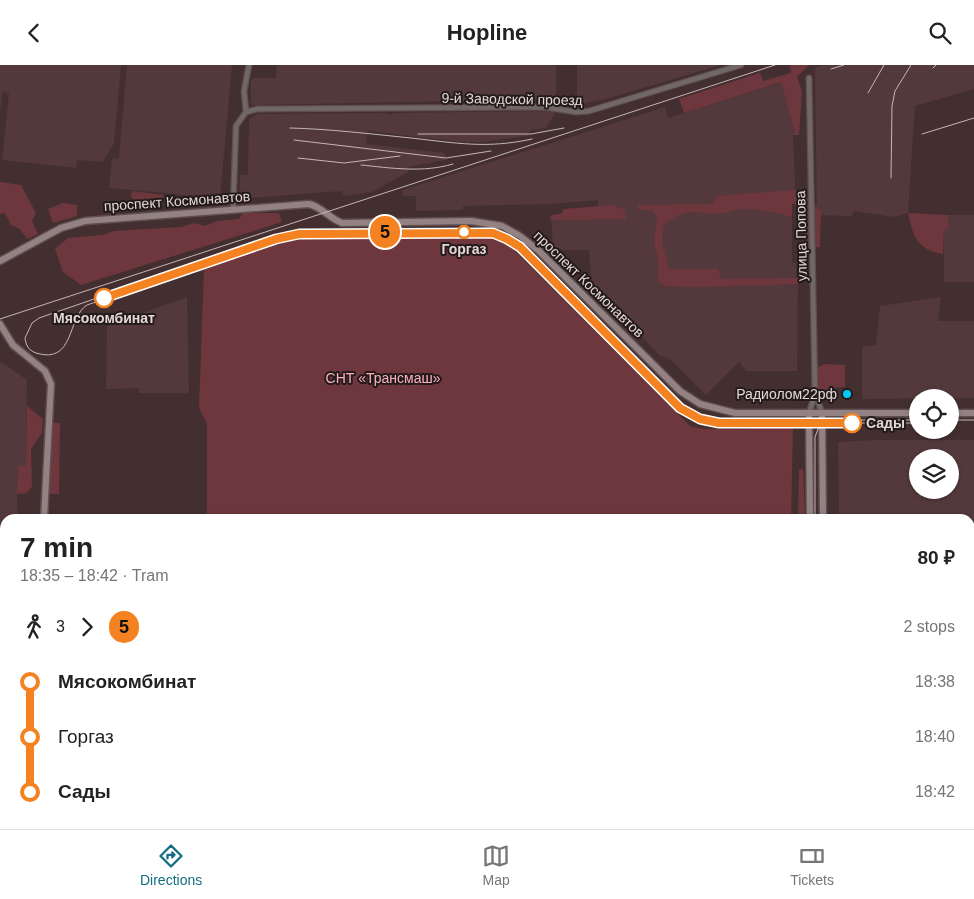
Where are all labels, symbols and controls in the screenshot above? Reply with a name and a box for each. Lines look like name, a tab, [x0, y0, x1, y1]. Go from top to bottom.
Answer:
icon: back	[20, 19, 48, 47]
icon: search	[926, 19, 954, 47]
text: Hopline	[447, 20, 527, 45]
street label: 9-й Заводской проезд	[441, 90, 583, 108]
street label: проспект Космонавтов	[103, 188, 251, 214]
street label: улица Попова	[792, 190, 810, 281]
line badge: 5	[369, 216, 401, 248]
text: 5	[380, 222, 390, 242]
marker: Горгаз	[457, 225, 471, 239]
street label: проспект Космонавтов	[531, 227, 647, 341]
place label: Горгаз	[441, 241, 487, 257]
marker: Мясокомбинат	[94, 288, 114, 308]
place label: Мясокомбинат	[53, 310, 155, 326]
park label: СНТ «Трансмаш»	[326, 370, 441, 386]
place label: Радиолом22рф	[736, 386, 837, 402]
marker: Радиолом22рф	[841, 388, 853, 400]
map controls	[909, 389, 959, 499]
button: locate	[909, 389, 959, 439]
marker: Сады	[842, 413, 862, 433]
place label: Сады	[866, 415, 905, 431]
button: layers	[909, 449, 959, 499]
text: 7 min	[20, 532, 93, 563]
text: 80 ₽	[918, 547, 955, 568]
text: 18:35 – 18:42 · Tram	[20, 567, 169, 584]
icon: walk	[20, 613, 48, 641]
icon: forward	[73, 613, 101, 641]
text: 5	[119, 617, 129, 637]
text: 3	[56, 618, 65, 635]
text: 2 stops	[903, 618, 955, 635]
text: Мясокомбинат	[58, 671, 196, 692]
text: 18:38	[915, 673, 955, 690]
text: Горгаз	[58, 726, 114, 747]
text: 18:40	[915, 728, 955, 745]
text: Сады	[58, 781, 111, 802]
text: 18:42	[915, 783, 955, 800]
tab: Directions	[140, 842, 202, 888]
tab: Map	[482, 842, 510, 888]
tab: Tickets	[790, 842, 834, 888]

